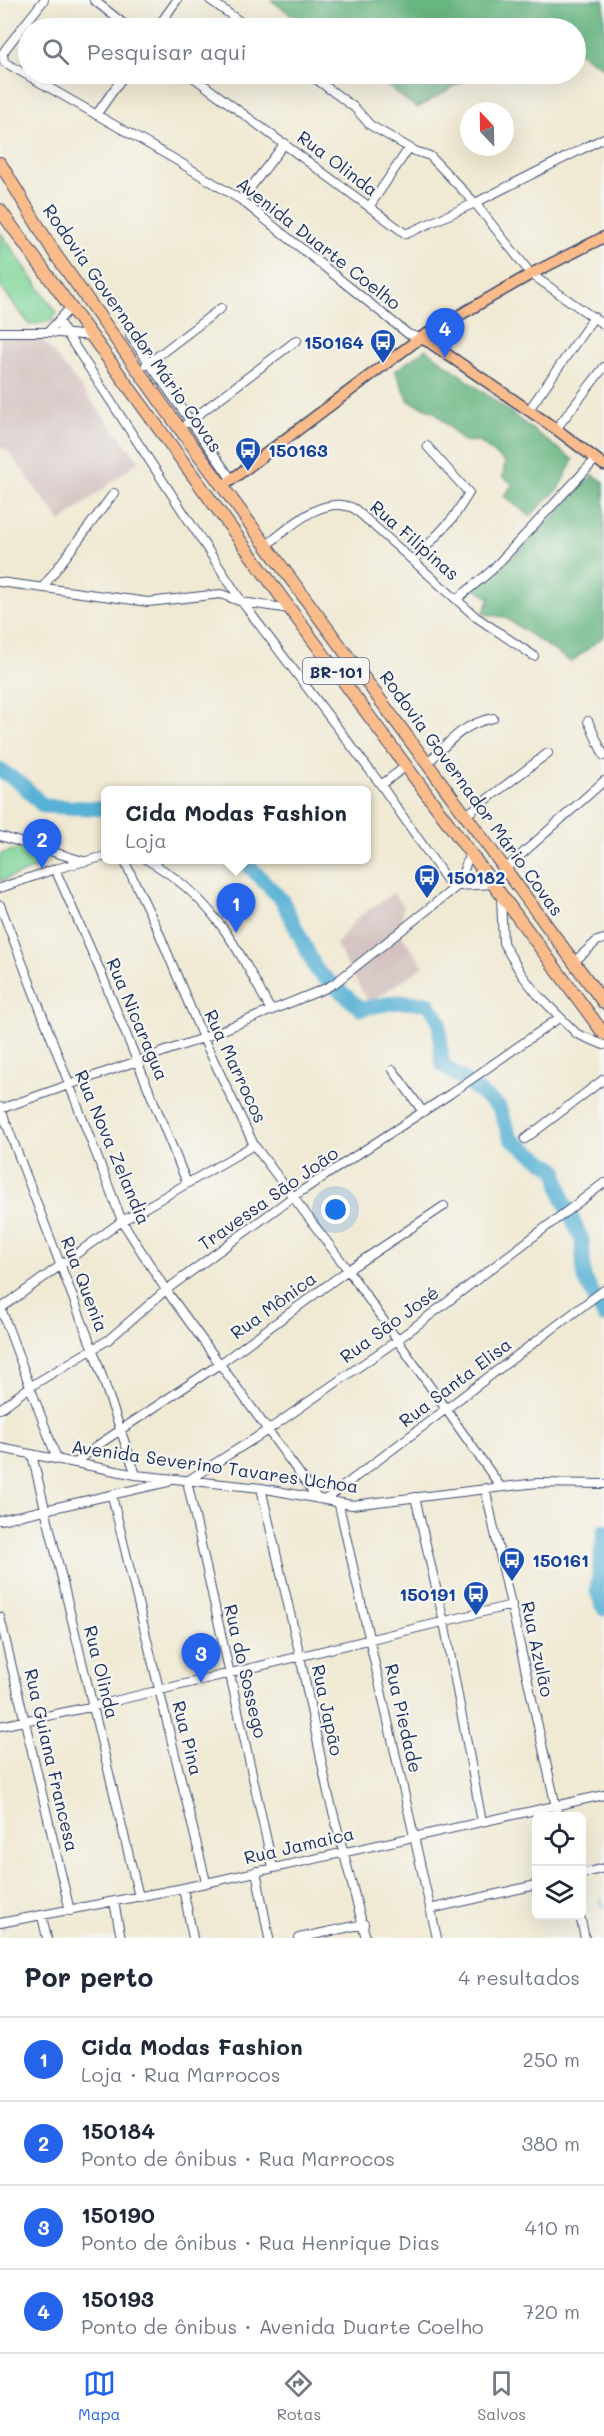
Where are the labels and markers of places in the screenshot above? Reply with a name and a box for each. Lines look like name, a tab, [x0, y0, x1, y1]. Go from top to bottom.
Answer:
pin: 4	[426, 308, 464, 358]
bus stop icon: 150164	[368, 327, 398, 365]
place label: 150164	[304, 330, 364, 354]
bus stop icon: 150163	[233, 435, 263, 473]
place label: 150163	[268, 438, 328, 462]
pin: 2	[22, 820, 62, 869]
bus stop icon: 150182	[412, 862, 442, 900]
place label: 150182	[446, 865, 505, 889]
pin: 1	[216, 884, 256, 933]
bus stop icon: 150161	[497, 1545, 527, 1583]
place label: 150161	[532, 1548, 589, 1572]
bus stop icon: 150191	[461, 1579, 491, 1617]
place label: 150191	[399, 1582, 456, 1606]
pin: 3	[182, 1634, 220, 1683]

